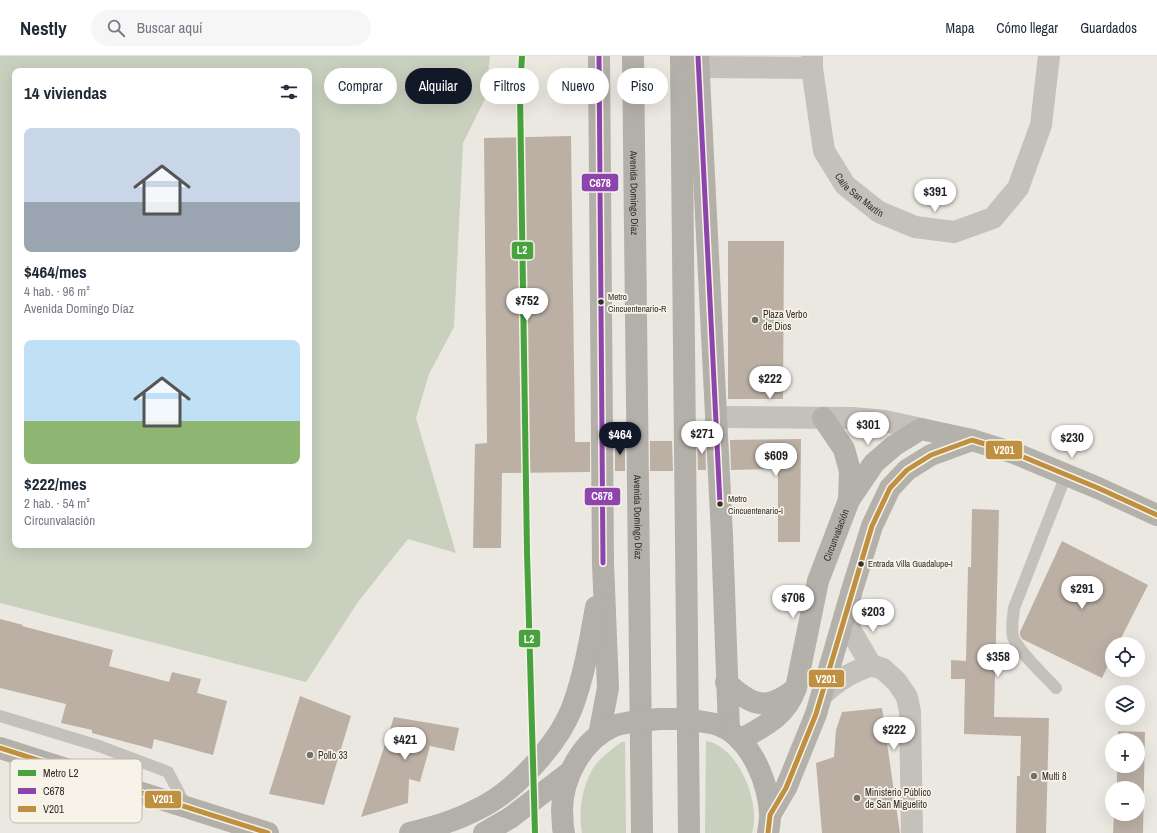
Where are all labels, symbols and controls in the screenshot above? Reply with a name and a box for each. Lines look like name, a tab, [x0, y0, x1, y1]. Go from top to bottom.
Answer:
search box	[91, 10, 371, 46]
text: Nestly	[20, 15, 67, 41]
icon: search	[105, 17, 127, 39]
text: Buscar aquí	[137, 17, 202, 38]
text: Mapa	[946, 19, 974, 37]
text: Cómo llegar	[996, 19, 1058, 37]
text: Guardados	[1080, 19, 1137, 37]
chip: Comprar	[324, 68, 397, 104]
chip: Alquilar	[405, 68, 472, 104]
chip: Filtros	[480, 68, 539, 104]
chip: Nuevo	[547, 68, 609, 104]
chip: Piso	[617, 68, 668, 104]
text: 14 viviendas	[24, 81, 107, 104]
icon: filters	[278, 81, 300, 103]
street label: Avenida Domingo Díaz	[628, 150, 642, 235]
icon: home	[126, 154, 198, 226]
street label: Calle San Martín	[832, 170, 885, 220]
line badge: C678	[581, 173, 619, 192]
text: C678	[589, 176, 611, 190]
pin: $391	[911, 179, 959, 213]
text: $391	[923, 183, 947, 200]
line badge: L2	[511, 241, 534, 260]
text: L2	[517, 243, 527, 257]
text: $464/mes	[24, 260, 87, 283]
text: 4 hab. · 96 m²	[24, 283, 90, 300]
pin: $752	[503, 288, 551, 322]
place label: Metro Cincuentenario-R	[608, 291, 667, 315]
text: $752	[515, 292, 539, 309]
marker: Metro Cincuentenario-R	[596, 297, 606, 307]
text: Avenida Domingo Díaz	[24, 300, 134, 317]
place label: Plaza Verbo de Dios	[763, 308, 808, 333]
marker: Plaza Verbo de Dios	[750, 315, 760, 325]
icon: home	[126, 366, 198, 438]
pin: $222	[746, 366, 794, 400]
text: $222	[758, 370, 782, 387]
pin: $301	[844, 412, 892, 446]
text: $301	[856, 416, 880, 433]
pin: $271	[678, 421, 726, 455]
pin: $464	[596, 422, 644, 456]
text: $271	[690, 425, 714, 442]
pin: $230	[1048, 425, 1096, 459]
text: $464	[608, 426, 632, 443]
text: $230	[1060, 429, 1084, 446]
line badge: V201	[985, 440, 1023, 460]
pin: $609	[752, 443, 800, 477]
text: V201	[993, 443, 1015, 457]
text: $609	[764, 447, 788, 464]
text: $222/mes	[24, 472, 87, 495]
street label: Avenida Domingo Díaz	[631, 474, 645, 559]
line badge: C678	[584, 487, 621, 506]
text: C678	[591, 489, 613, 503]
place label: Metro Cincuentenario-I	[728, 493, 783, 517]
text: 2 hab. · 54 m²	[24, 495, 90, 512]
marker: Metro Cincuentenario-I	[715, 499, 725, 509]
street label: Circunvalación	[820, 507, 851, 563]
text: Circunvalación	[24, 512, 95, 529]
place label: Entrada Villa Guadalupe-I	[868, 558, 953, 570]
marker: Entrada Villa Guadalupe-I	[856, 559, 866, 569]
pin: $291	[1058, 576, 1106, 610]
text: $291	[1070, 580, 1094, 597]
pin: $706	[769, 585, 817, 619]
text: $706	[781, 589, 805, 606]
pin: $203	[849, 599, 897, 633]
text: $203	[861, 603, 885, 620]
line badge: L2	[518, 629, 541, 648]
text: L2	[524, 632, 534, 646]
map controls	[1105, 637, 1145, 821]
button: locate	[1105, 637, 1145, 677]
pin: $358	[974, 644, 1022, 678]
text: $358	[986, 648, 1010, 665]
line badge: V201	[808, 669, 845, 688]
text: V201	[815, 672, 837, 686]
button: layers	[1105, 685, 1145, 725]
pin: $222	[870, 717, 918, 751]
text: $222	[882, 721, 906, 738]
pin: $421	[381, 727, 429, 761]
text: $421	[393, 731, 417, 748]
button: +	[1105, 733, 1145, 773]
place label: Pollo 33	[318, 749, 348, 762]
marker: Pollo 33	[305, 750, 315, 760]
legend	[10, 759, 142, 823]
text: Metro L2	[43, 766, 79, 780]
place label: Multi 8	[1042, 770, 1067, 783]
marker: Multi 8	[1029, 771, 1039, 781]
button: −	[1105, 781, 1145, 821]
text: C678	[43, 784, 65, 798]
place label: Ministerio Público de San Miguelito	[865, 786, 932, 811]
line badge: V201	[144, 790, 182, 809]
text: V201	[152, 792, 174, 806]
marker: Ministerio Público de San Miguelito	[852, 793, 862, 803]
text: V201	[43, 802, 64, 816]

